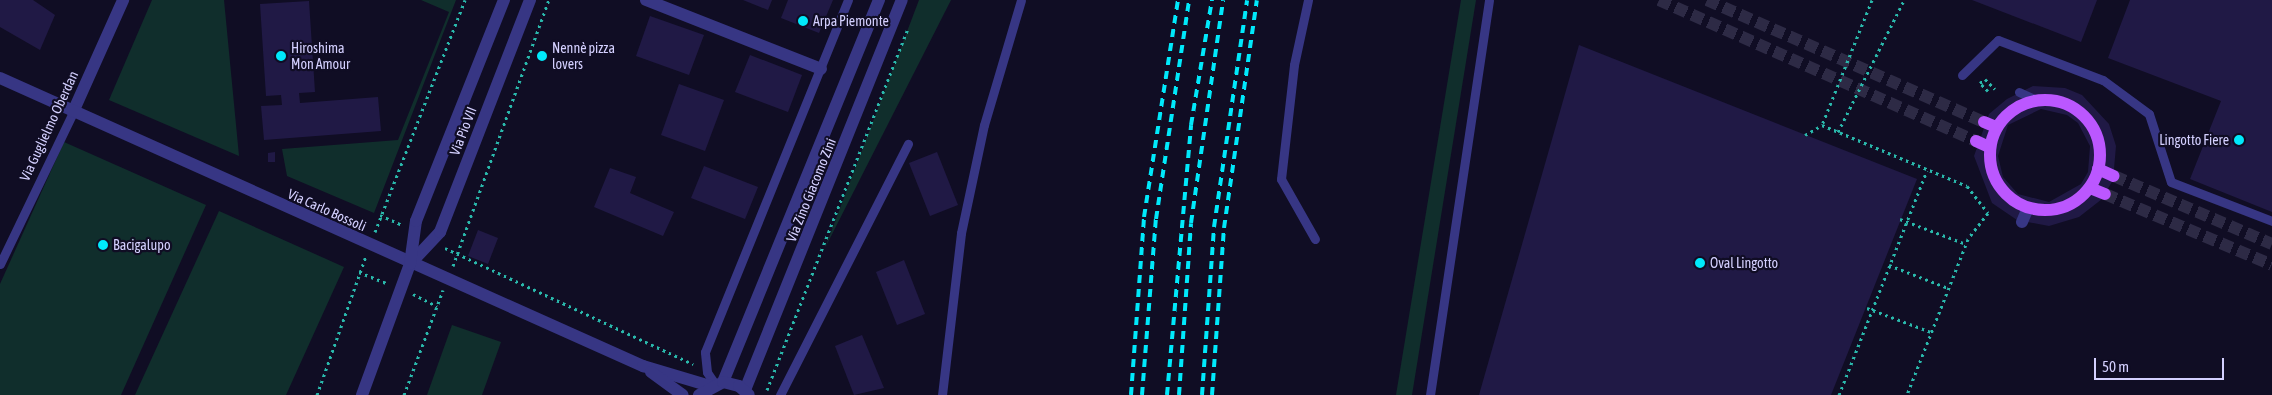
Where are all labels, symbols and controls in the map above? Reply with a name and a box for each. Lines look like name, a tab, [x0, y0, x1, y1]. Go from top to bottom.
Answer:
place label: Arpa Piemonte	[813, 13, 889, 29]
marker: Arpa Piemonte	[797, 15, 809, 27]
place label: Hiroshima Mon Amour	[291, 40, 350, 72]
place label: Nennè pizza lovers	[552, 40, 615, 72]
marker: Hiroshima Mon Amour	[275, 50, 287, 62]
marker: Nennè pizza lovers	[536, 50, 548, 62]
street label: Via Guglielmo Oberdan	[16, 68, 82, 184]
street label: Via Pio VII	[446, 104, 480, 158]
place label: Lingotto Fiere	[2159, 132, 2229, 148]
marker: Lingotto Fiere	[2233, 134, 2245, 146]
street label: Via Zino Giacomo Zini	[783, 136, 839, 244]
street label: Via Carlo Bossoli	[285, 185, 369, 235]
place label: Bacigalupo	[113, 237, 170, 253]
marker: Bacigalupo	[97, 239, 109, 251]
place label: Oval Lingotto	[1710, 255, 1778, 271]
marker: Oval Lingotto	[1694, 257, 1706, 269]
scale bar	[2097, 348, 2227, 380]
text: 50 m	[2102, 358, 2129, 375]

